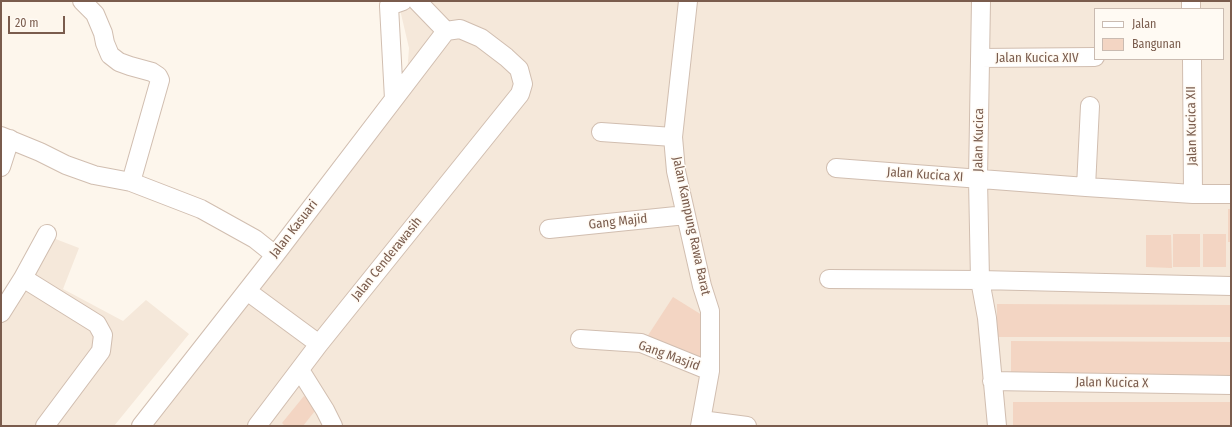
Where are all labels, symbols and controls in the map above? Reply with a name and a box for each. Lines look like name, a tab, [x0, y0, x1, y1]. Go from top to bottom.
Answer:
scale bar	[10, 8, 67, 34]
legend	[1094, 8, 1224, 60]
text: 20 m	[15, 16, 39, 30]
text: Jalan	[1132, 17, 1156, 31]
text: Bangunan	[1132, 37, 1181, 51]
street label: Jalan Kucica XIV	[995, 50, 1079, 66]
street label: Jalan Kucica XII	[1184, 86, 1200, 166]
street label: Jalan Kucica	[971, 108, 987, 172]
street label: Jalan Kampung Rawa Barat	[669, 155, 713, 297]
street label: Jalan Kucica XI	[886, 165, 964, 185]
street label: Jalan Kasuari	[267, 197, 321, 261]
street label: Gang Majid	[588, 211, 648, 233]
street label: Jalan Cenderawasih	[348, 214, 426, 304]
street label: Gang Masjid	[636, 338, 702, 374]
street label: Jalan Kucica X	[1075, 375, 1149, 391]

